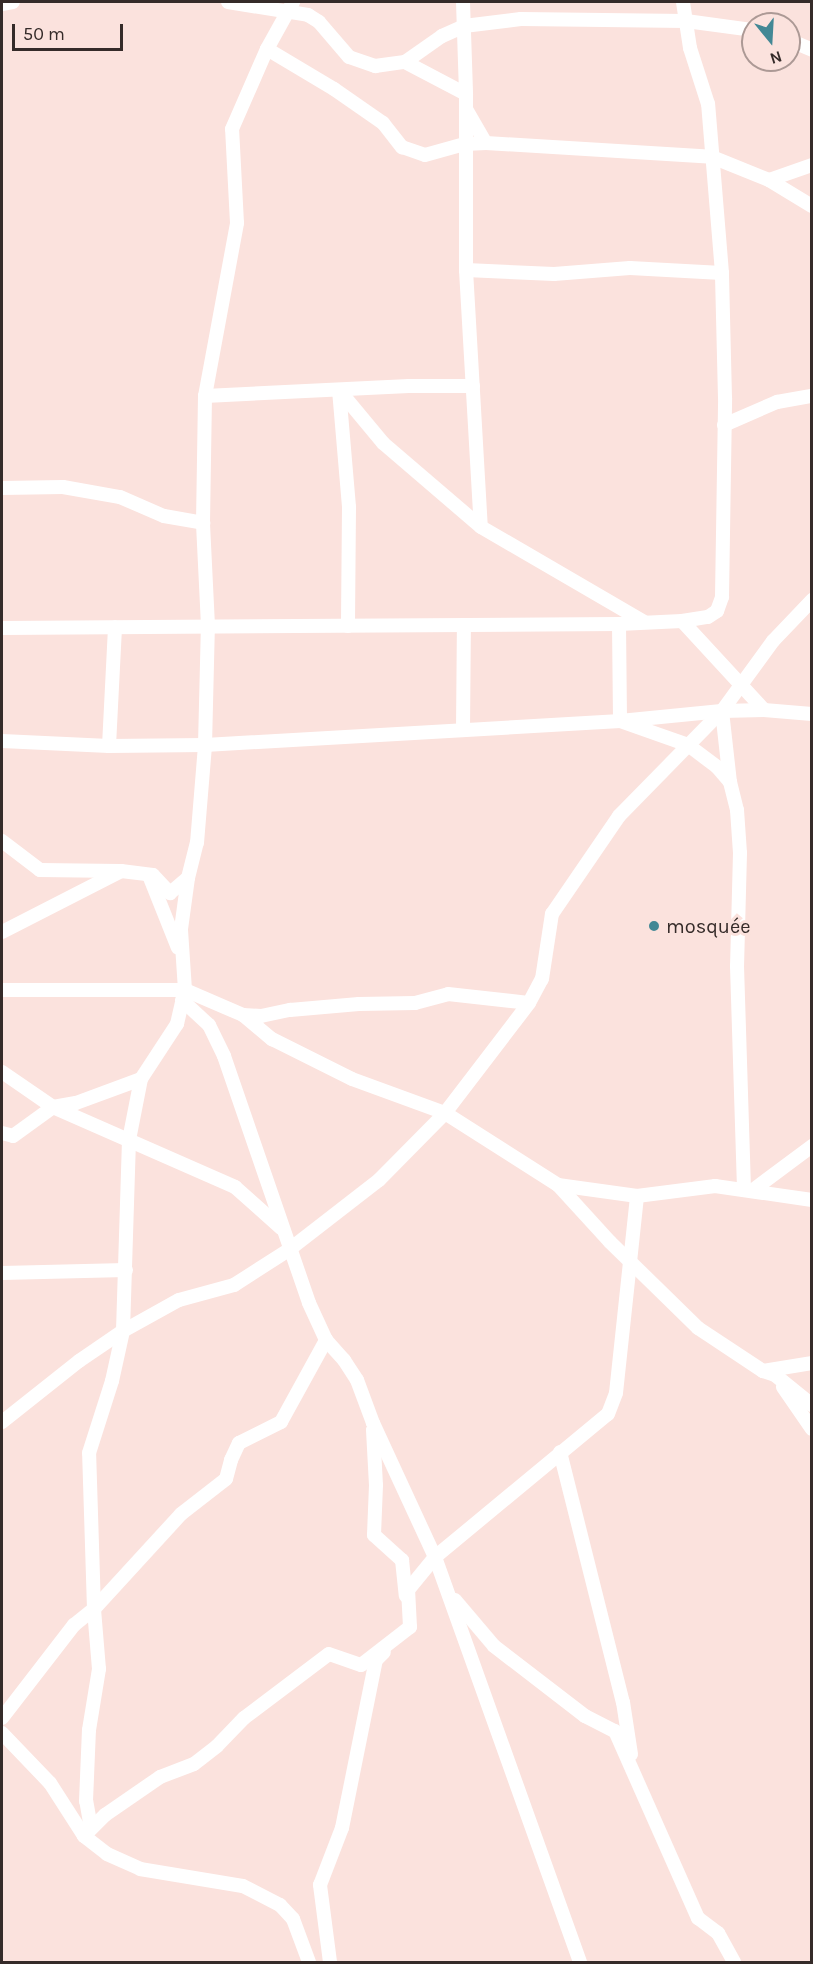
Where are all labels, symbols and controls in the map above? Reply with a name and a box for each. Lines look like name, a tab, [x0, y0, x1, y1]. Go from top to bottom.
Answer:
scale bar	[15, 12, 126, 50]
north arrow	[741, 12, 801, 72]
text: 50 m	[23, 23, 65, 45]
text: N	[768, 47, 785, 68]
place label: mosquée	[666, 914, 750, 938]
marker: mosquée	[647, 919, 661, 933]

